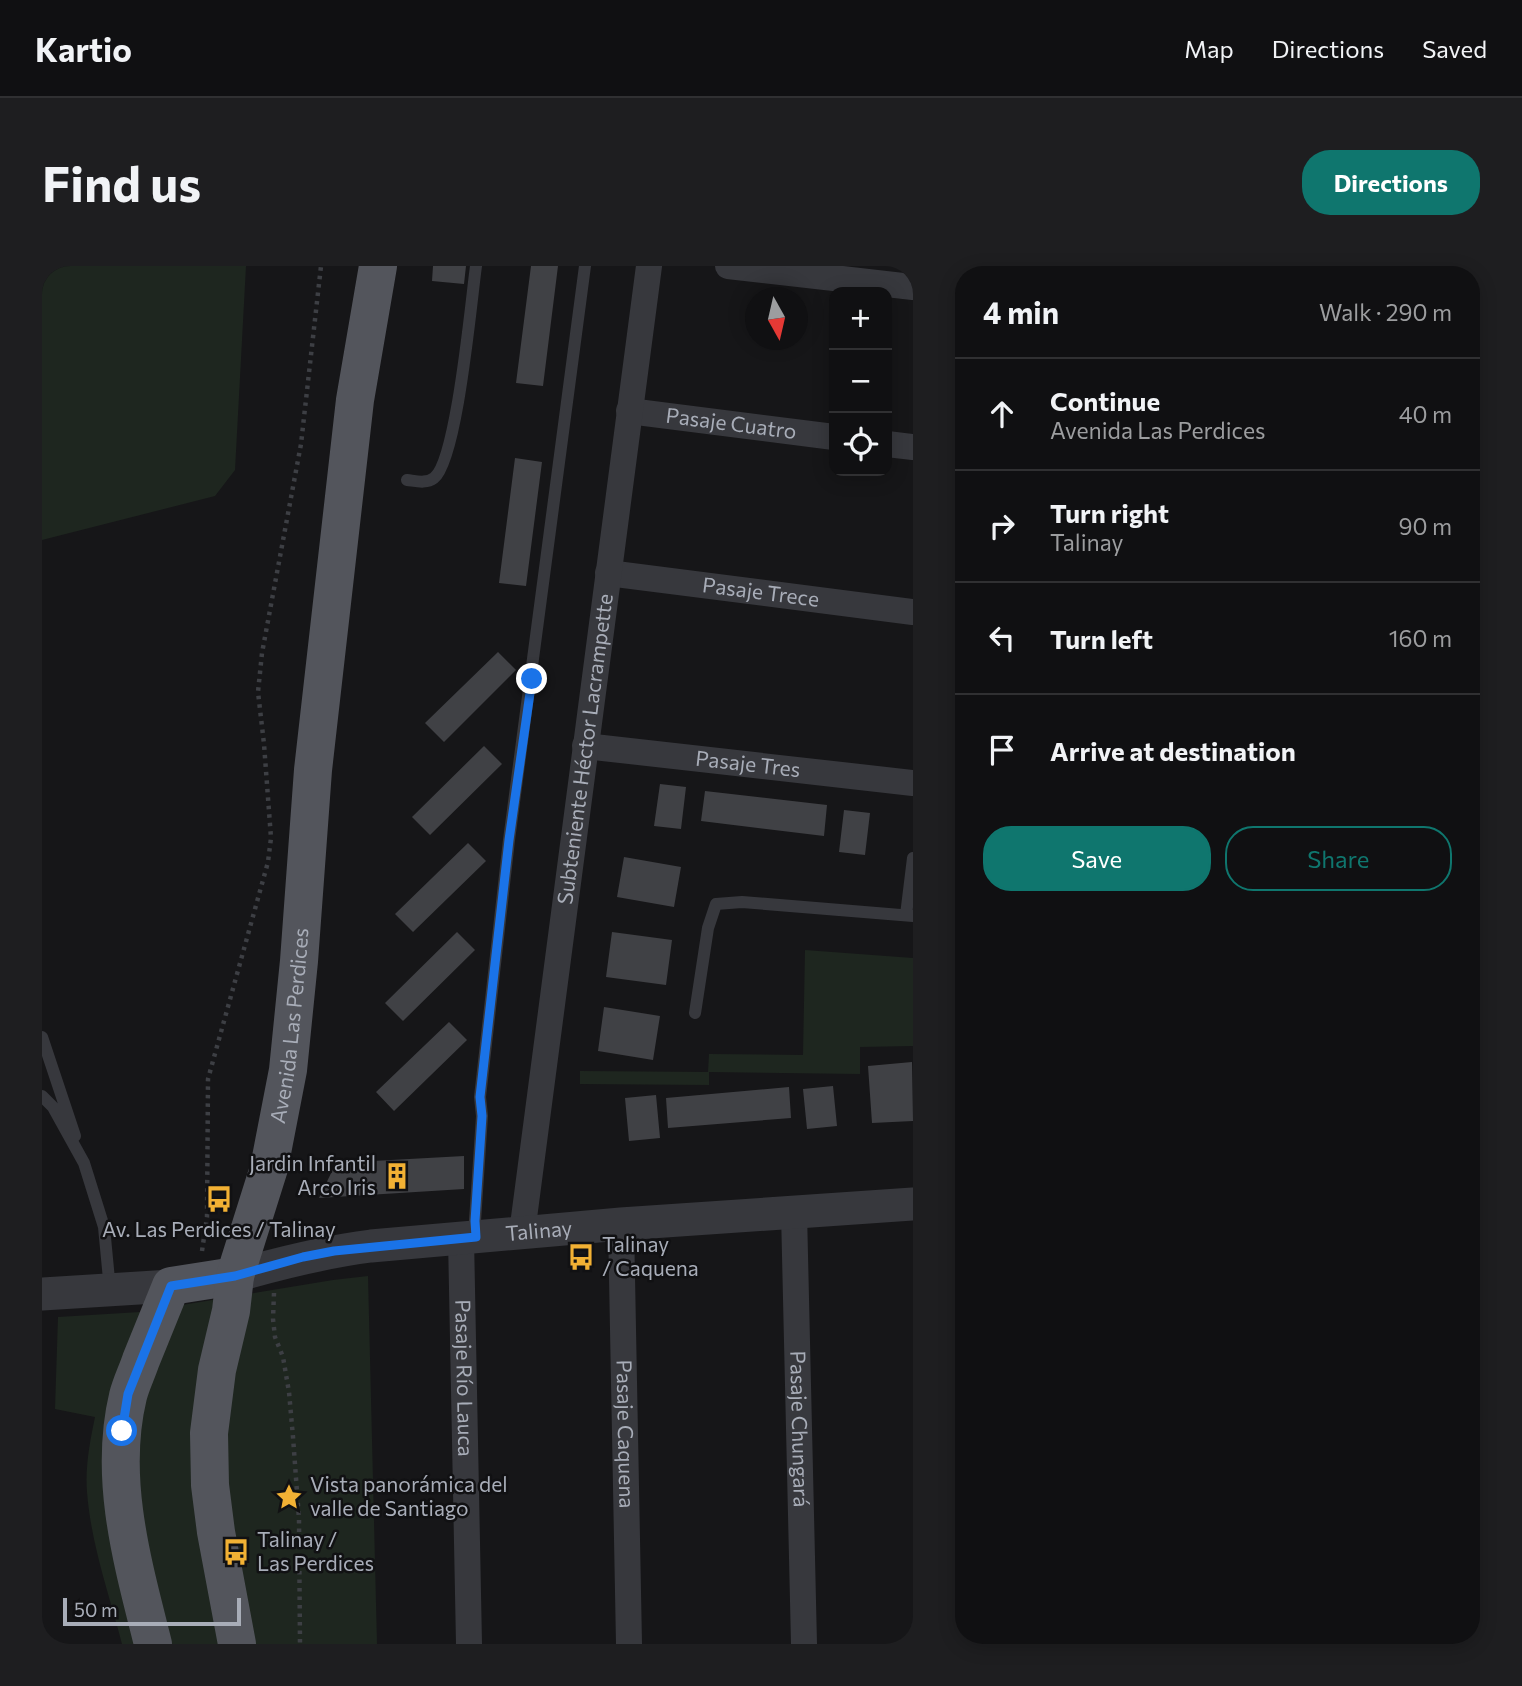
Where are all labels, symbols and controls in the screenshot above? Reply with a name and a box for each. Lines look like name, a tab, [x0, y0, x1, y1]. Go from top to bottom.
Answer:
text: Kartio	[35, 28, 132, 69]
text: Map	[1184, 34, 1234, 63]
text: Directions	[1272, 34, 1384, 63]
text: Saved	[1422, 34, 1487, 63]
button: Directions	[1302, 150, 1480, 215]
text: Find us	[42, 152, 201, 212]
north arrow	[745, 287, 808, 350]
map controls	[829, 287, 892, 476]
button: +	[829, 287, 892, 350]
text: 4 min	[983, 293, 1059, 330]
text: Walk · 290 m	[1319, 298, 1452, 326]
button: −	[829, 350, 892, 413]
text: Continue	[1050, 385, 1160, 416]
icon: ahead	[983, 395, 1021, 433]
text: 40 m	[1399, 400, 1452, 428]
street label: Pasaje Cuatro	[665, 402, 798, 443]
button: locate	[829, 413, 892, 476]
text: Avenida Las Perdices	[1050, 416, 1266, 444]
text: Turn right	[1050, 497, 1169, 528]
icon: right	[983, 507, 1021, 545]
text: 90 m	[1399, 512, 1452, 540]
text: Talinay	[1050, 528, 1123, 556]
street label: Pasaje Trece	[701, 571, 821, 611]
street label: Subteniente Héctor Lacrampette	[551, 592, 617, 906]
icon: left	[983, 619, 1021, 657]
text: Turn left	[1050, 623, 1153, 654]
text: 160 m	[1389, 624, 1452, 652]
route end	[516, 663, 547, 694]
icon: arrive	[983, 731, 1021, 769]
text: Arrive at destination	[1050, 735, 1296, 766]
street label: Pasaje Tres	[694, 745, 802, 781]
button: Save	[983, 826, 1211, 891]
button: Share	[1225, 826, 1452, 891]
street label: Avenida Las Perdices	[264, 927, 312, 1125]
place label: Jardin Infantil Arco Iris	[249, 1150, 376, 1199]
building icon: Jardin Infantil Arco Iris	[382, 1161, 412, 1191]
bus stop icon: Av. Las Perdices / Talinay	[204, 1184, 234, 1214]
street label: Talinay	[504, 1214, 573, 1245]
place label: Av. Las Perdices / Talinay	[102, 1216, 336, 1241]
place label: Talinay / Caquena	[602, 1231, 699, 1280]
bus stop icon: Talinay / Caquena	[566, 1242, 596, 1272]
street label: Pasaje Río Lauca	[451, 1299, 479, 1457]
street label: Pasaje Chungará	[786, 1350, 815, 1508]
street label: Pasaje Caquena	[613, 1359, 640, 1509]
route start	[106, 1415, 137, 1446]
place label: Vista panorámica del valle de Santiago	[310, 1471, 508, 1520]
place icon: Vista panorámica del valle de Santiago	[274, 1482, 304, 1512]
place label: Talinay / Las Perdices	[257, 1526, 374, 1575]
bus stop icon: Talinay / Las Perdices	[221, 1537, 251, 1567]
scale bar	[63, 1595, 242, 1627]
text: 50 m	[74, 1598, 118, 1621]

